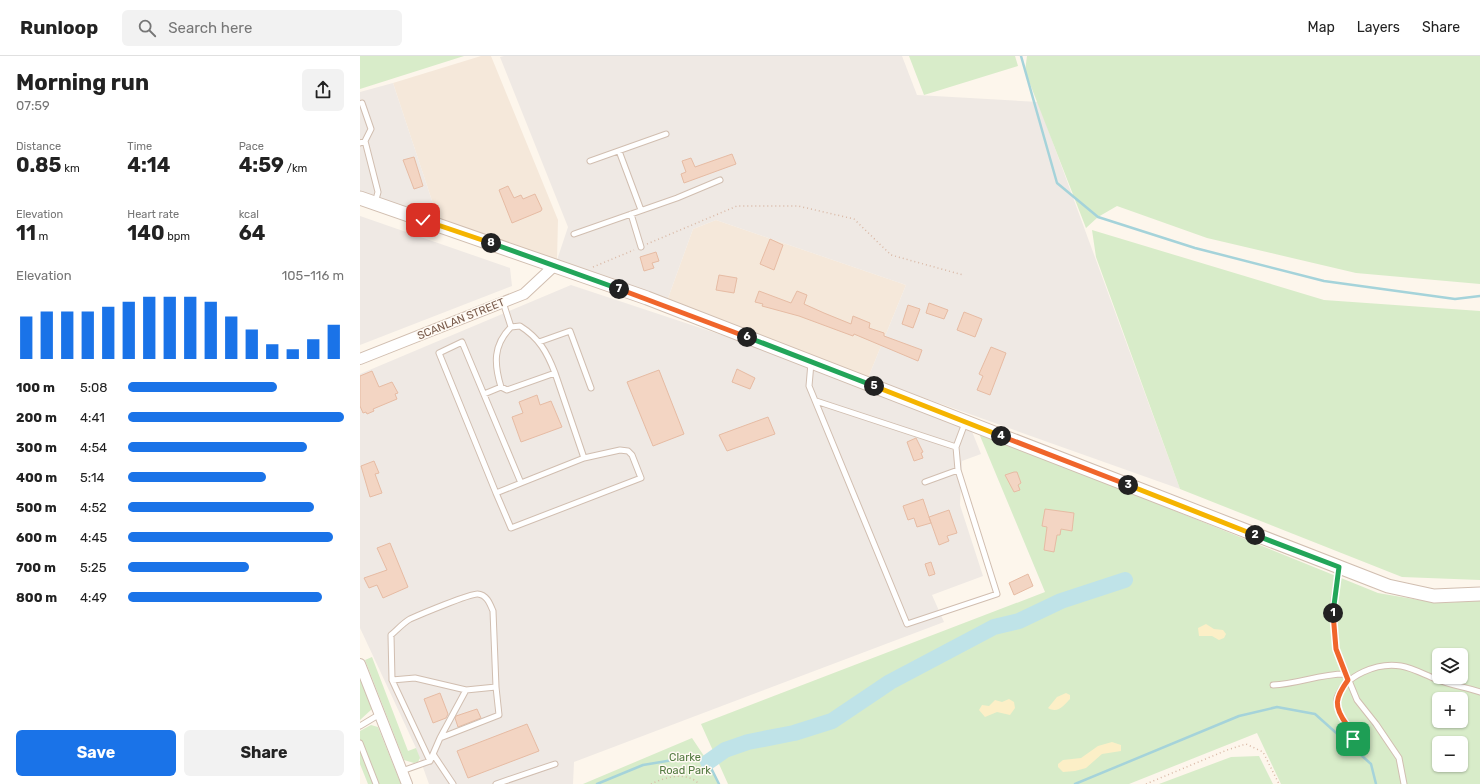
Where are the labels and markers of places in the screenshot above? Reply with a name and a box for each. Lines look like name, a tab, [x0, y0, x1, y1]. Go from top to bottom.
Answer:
pin	[406, 203, 440, 237]
pin: 8	[481, 233, 501, 253]
pin: 7	[609, 279, 629, 299]
pin: 6	[737, 327, 757, 347]
pin: 5	[864, 376, 884, 396]
pin: 4	[991, 426, 1011, 446]
pin: 3	[1118, 475, 1138, 495]
pin: 2	[1245, 525, 1265, 545]
pin: 1	[1323, 603, 1343, 623]
pin	[1336, 722, 1370, 756]

